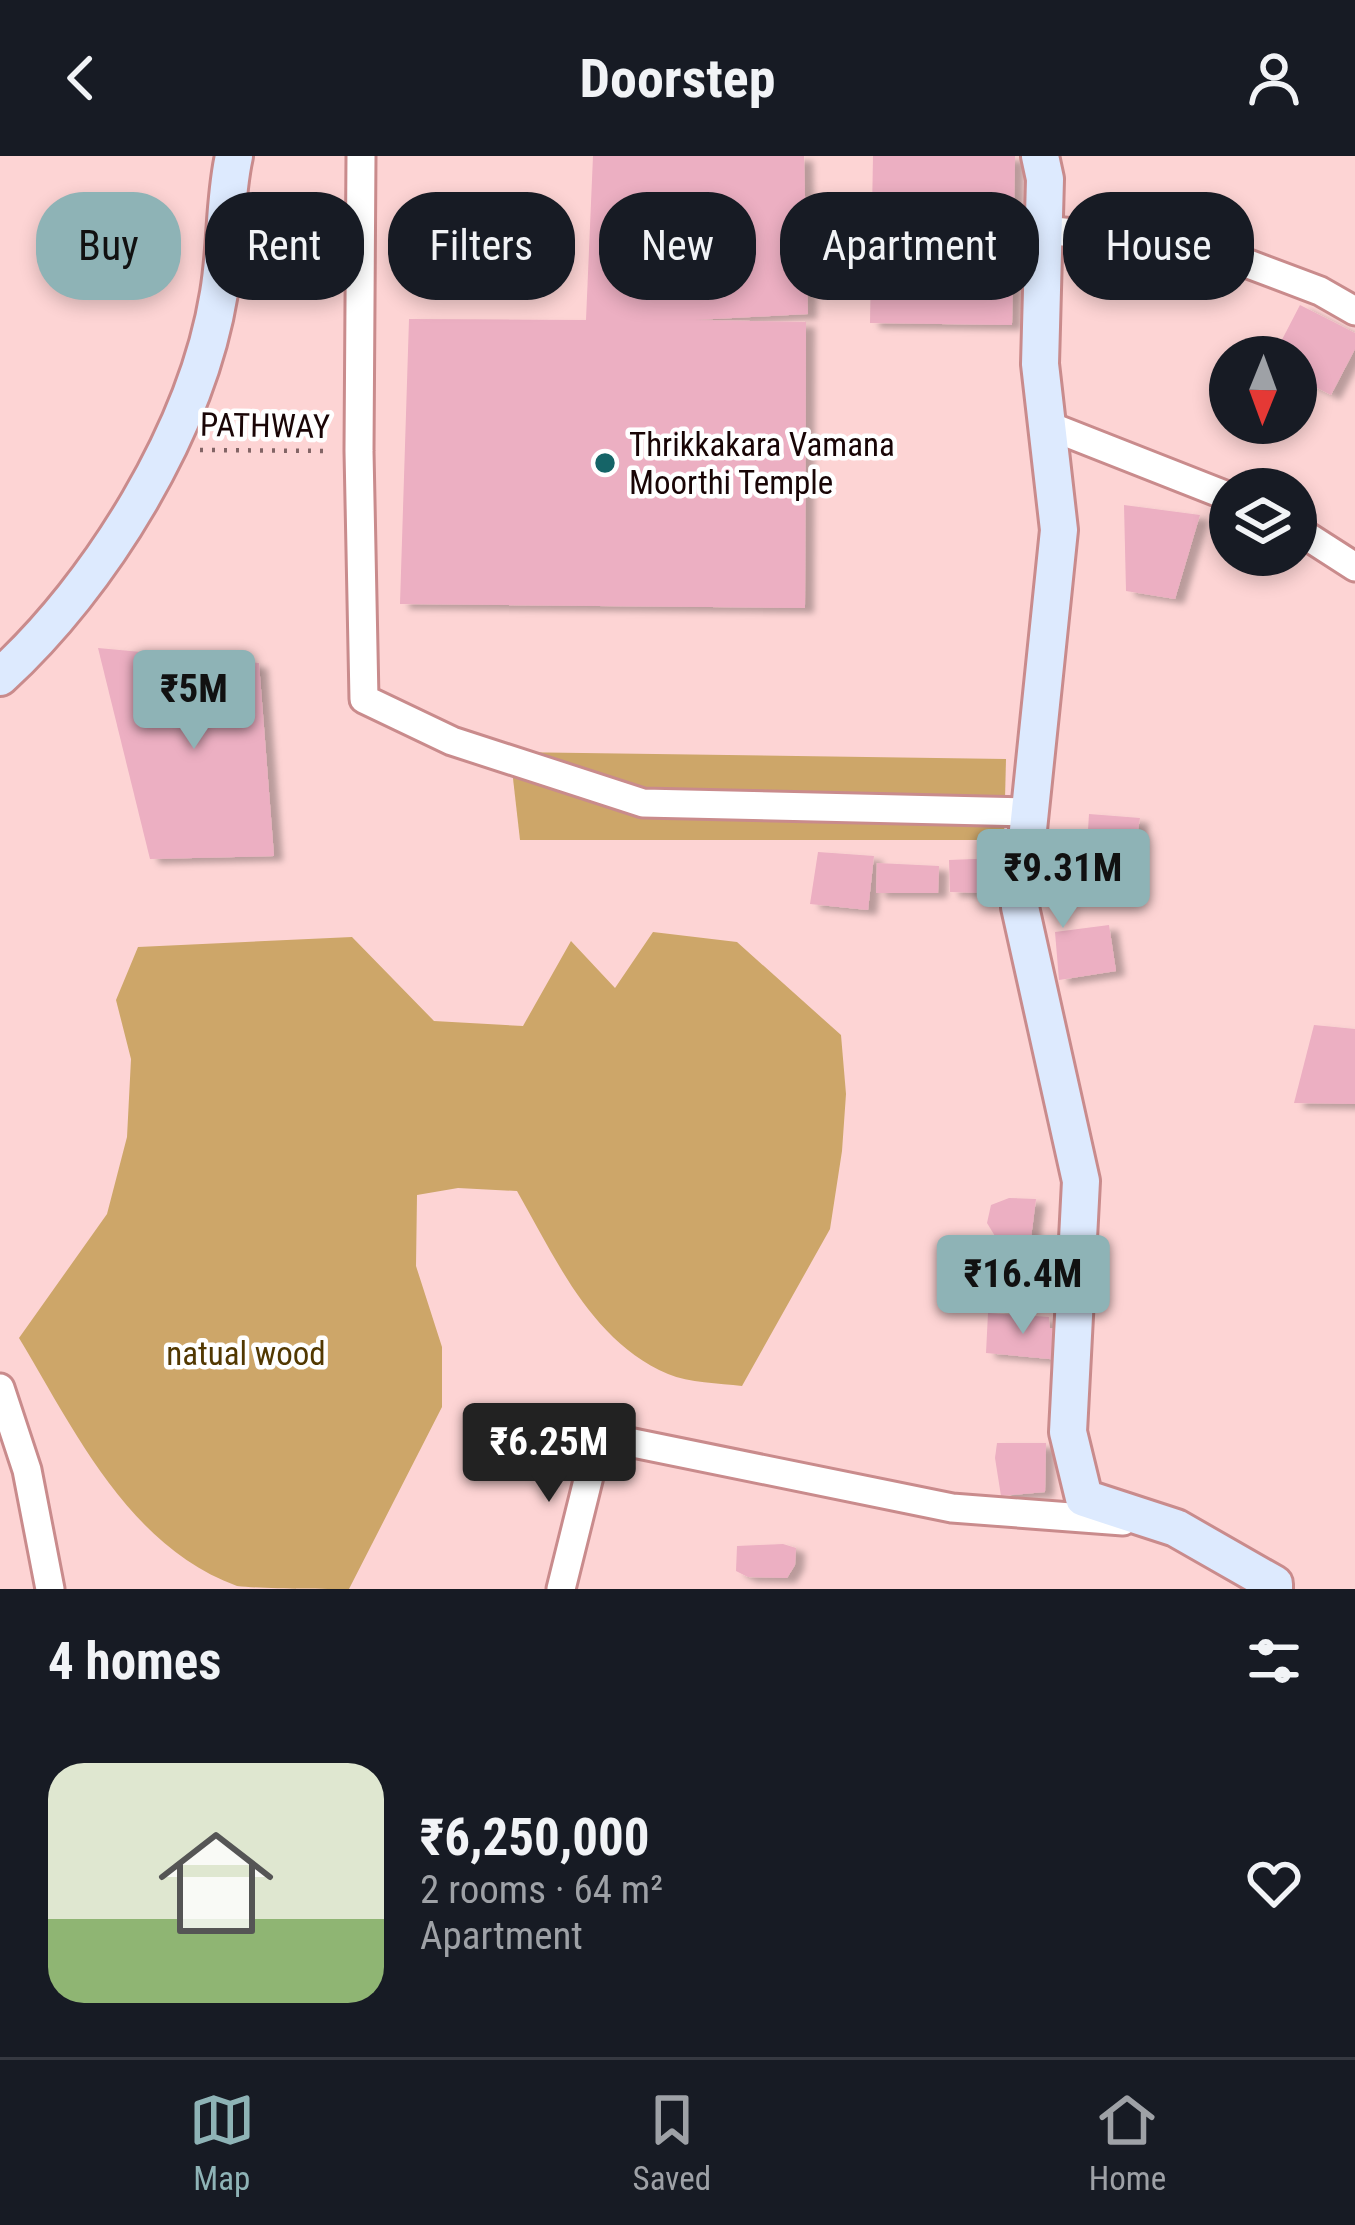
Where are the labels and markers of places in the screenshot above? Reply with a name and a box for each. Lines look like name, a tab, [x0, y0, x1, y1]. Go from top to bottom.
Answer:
place label: Thrikkakara Vamana Moorthi Temple	[629, 425, 895, 502]
marker: Thrikkakara Vamana Moorthi Temple	[592, 450, 618, 476]
pin: ₹5M	[136, 650, 252, 752]
pin: ₹9.31M	[965, 829, 1161, 931]
pin: ₹16.4M	[925, 1235, 1121, 1337]
pin: ₹6.25M	[451, 1403, 647, 1505]

